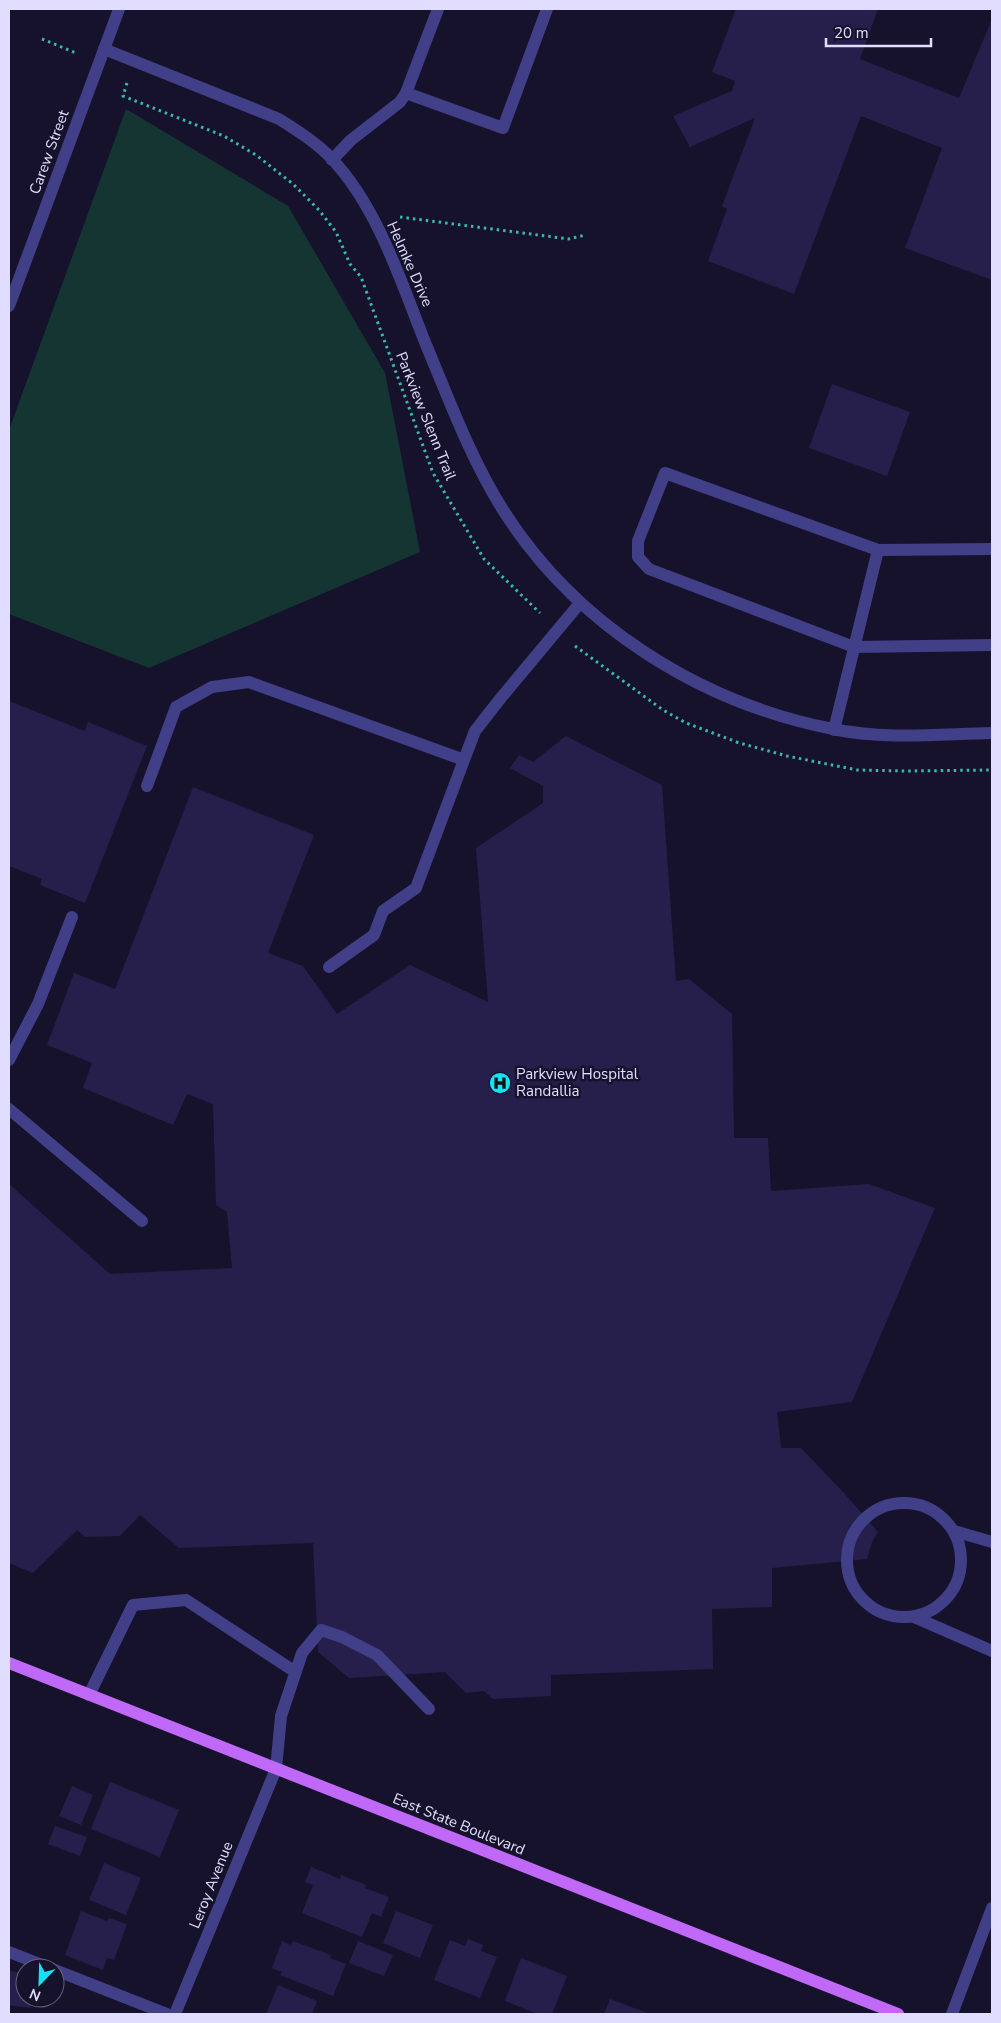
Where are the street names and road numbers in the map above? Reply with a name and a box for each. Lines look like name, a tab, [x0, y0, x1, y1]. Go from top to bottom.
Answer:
street label: Carew Street	[24, 106, 74, 197]
street label: Helmke Drive	[382, 218, 438, 310]
street label: Parkview Slenn Trail	[391, 349, 461, 484]
street label: East State Boulevard	[390, 1788, 528, 1860]
street label: Leroy Avenue	[184, 1839, 238, 1931]

